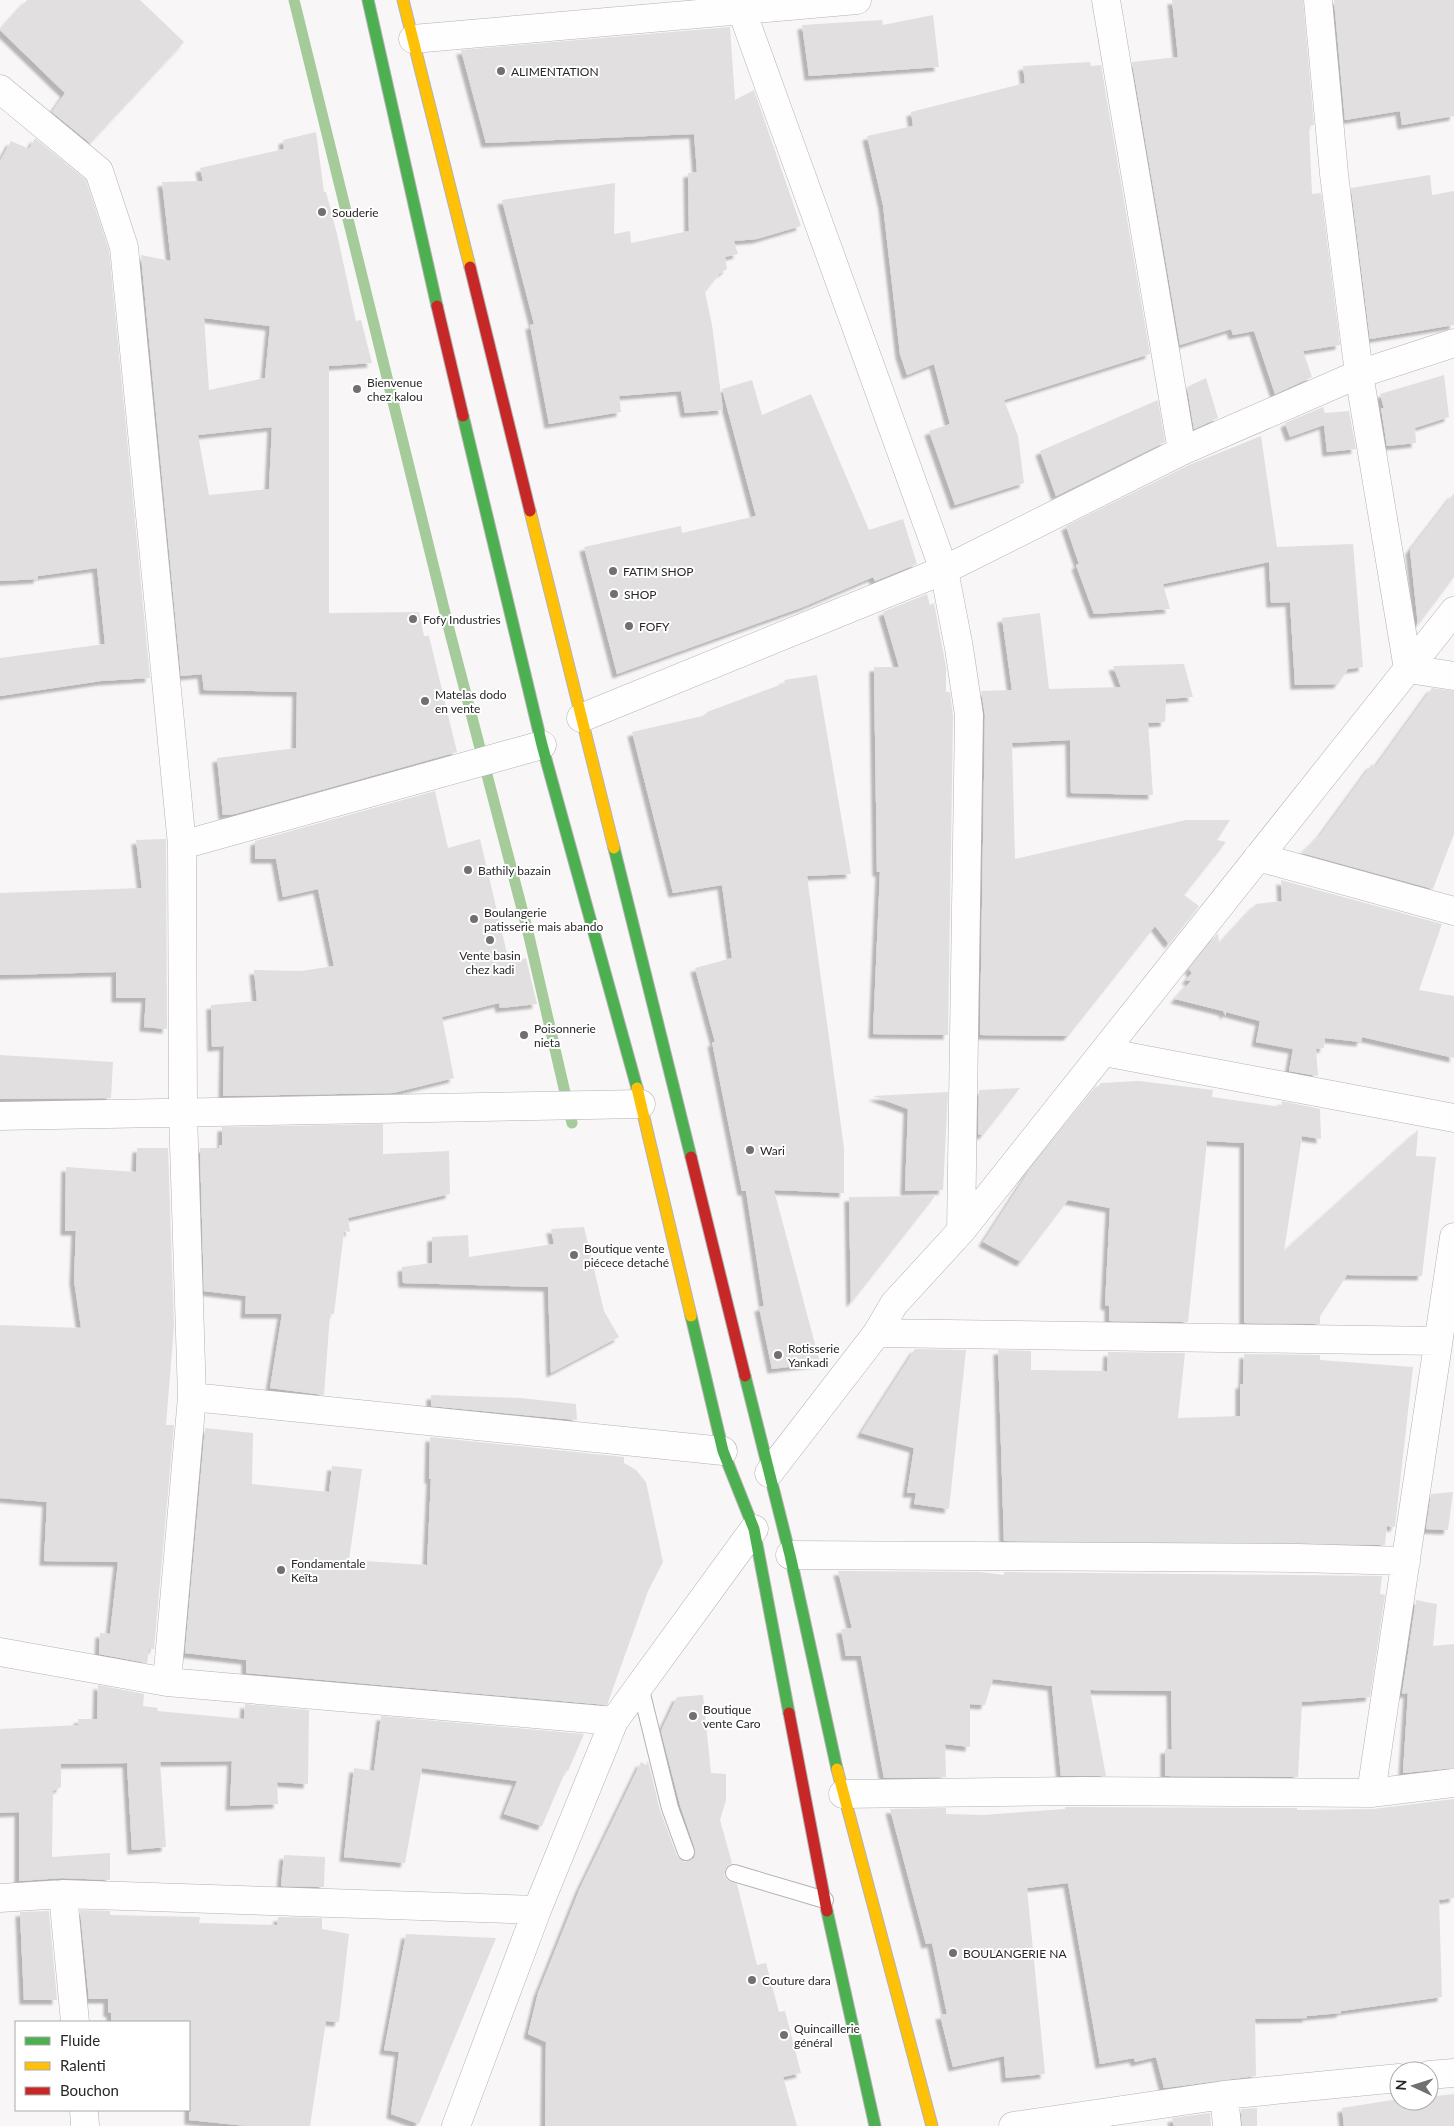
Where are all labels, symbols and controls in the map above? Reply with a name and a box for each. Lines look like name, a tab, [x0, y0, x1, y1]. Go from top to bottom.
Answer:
place label: ALIMENTATION	[511, 64, 599, 79]
marker: ALIMENTATION	[495, 65, 507, 77]
place label: Souderie	[332, 205, 379, 220]
marker: Souderie	[316, 206, 328, 218]
place label: Bienvenue chez kalou	[367, 375, 423, 404]
marker: Bienvenue chez kalou	[351, 383, 363, 395]
place label: FATIM SHOP	[623, 564, 694, 579]
marker: FATIM SHOP	[607, 565, 619, 577]
place label: SHOP	[624, 587, 656, 602]
marker: SHOP	[608, 588, 620, 600]
place label: Fofy Industries	[423, 612, 501, 627]
marker: Fofy Industries	[407, 613, 419, 625]
place label: FOFY	[639, 619, 670, 634]
marker: FOFY	[623, 620, 635, 632]
place label: Matelas dodo en vente	[435, 687, 507, 716]
marker: Matelas dodo en vente	[419, 695, 431, 707]
place label: Bathily bazain	[478, 863, 551, 878]
marker: Bathily bazain	[462, 864, 474, 876]
place label: Boulangerie patisserie mais abando	[484, 905, 603, 934]
marker: Boulangerie patisserie mais abando	[468, 913, 480, 925]
marker: Vente basin chez kadi	[484, 934, 496, 946]
place label: Vente basin chez kadi	[459, 948, 521, 977]
place label: Poisonnerie nieta	[534, 1021, 596, 1050]
marker: Poisonnerie nieta	[518, 1029, 530, 1041]
place label: Wari	[760, 1143, 785, 1158]
marker: Wari	[744, 1144, 756, 1156]
place label: Boutique vente piécece detaché	[584, 1241, 669, 1270]
marker: Boutique vente piécece detaché	[568, 1249, 580, 1261]
place label: Rotisserie Yankadi	[788, 1341, 840, 1370]
marker: Rotisserie Yankadi	[772, 1349, 784, 1361]
place label: Fondamentale Keïta	[291, 1556, 366, 1585]
marker: Fondamentale Keïta	[275, 1564, 287, 1576]
place label: Boutique vente Caro	[703, 1702, 761, 1731]
marker: Boutique vente Caro	[687, 1710, 699, 1722]
place label: BOULANGERIE NA	[963, 1946, 1067, 1961]
marker: BOULANGERIE NA	[947, 1947, 959, 1959]
place label: Couture dara	[762, 1973, 831, 1988]
marker: Couture dara	[746, 1974, 758, 1986]
legend	[15, 2021, 190, 2111]
place label: Quincaillerie général	[794, 2021, 860, 2050]
marker: Quincaillerie général	[778, 2029, 790, 2041]
text: Fluide	[60, 2031, 100, 2049]
text: Ralenti	[60, 2056, 106, 2074]
north arrow	[1389, 2061, 1439, 2111]
text: N	[1392, 2079, 1409, 2091]
text: Bouchon	[60, 2081, 119, 2099]

